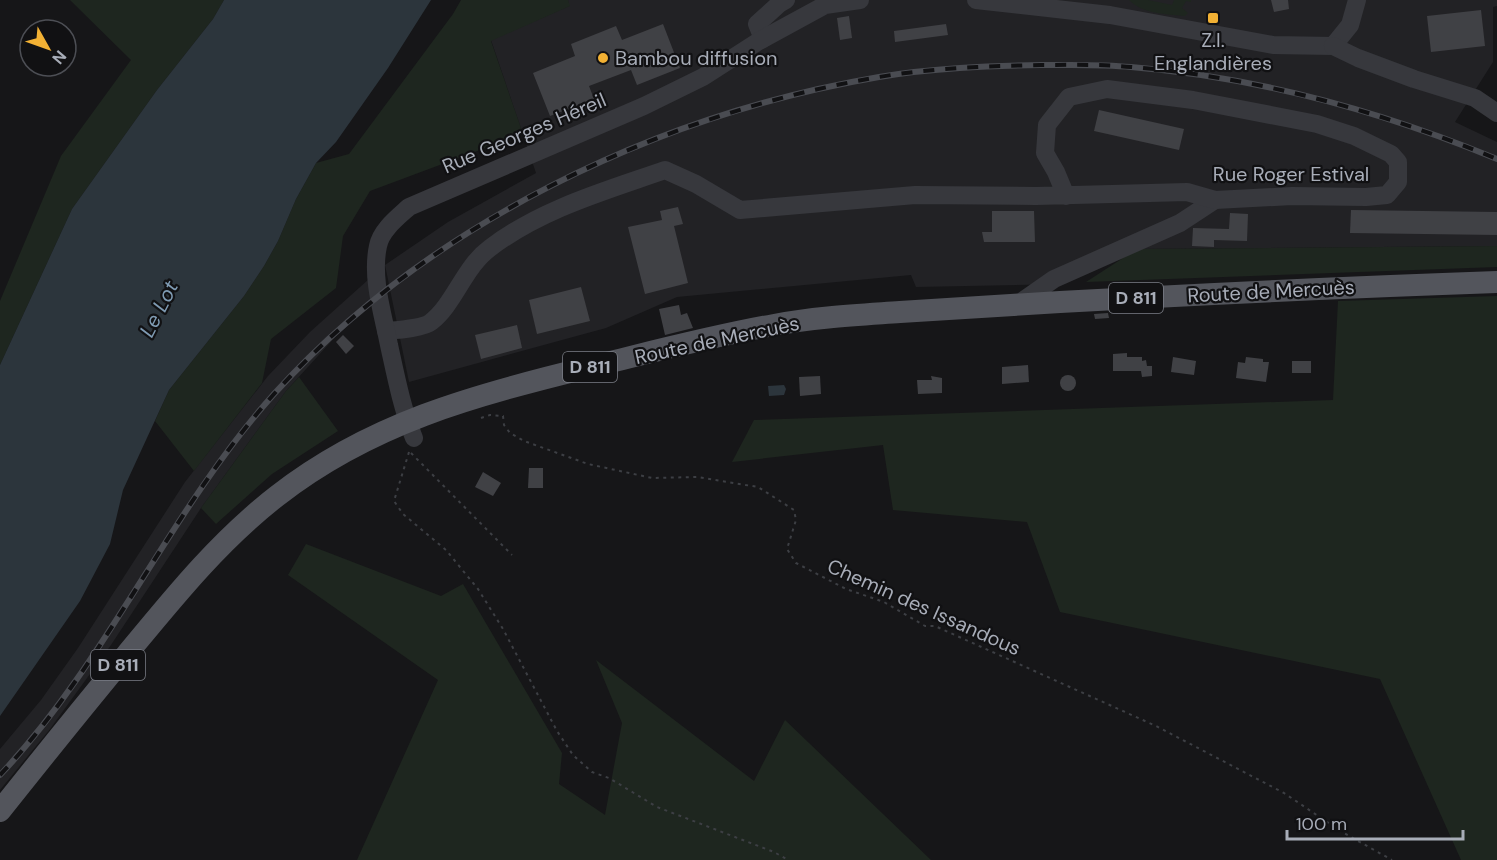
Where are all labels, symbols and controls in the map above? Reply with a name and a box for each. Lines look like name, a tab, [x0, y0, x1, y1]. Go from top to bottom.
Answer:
marker: Z.I. Englandières	[1206, 11, 1220, 25]
north arrow	[18, 18, 78, 78]
place label: Z.I. Englandières	[1154, 27, 1272, 76]
place label: Bambou diffusion	[615, 45, 778, 71]
text: N	[47, 46, 71, 69]
marker: Bambou diffusion	[596, 51, 610, 65]
street label: Rue Georges Héreil	[438, 87, 610, 179]
street label: Rue Roger Estival	[1213, 161, 1369, 187]
street label: Route de Mercuès	[1187, 274, 1355, 308]
water label: Le Lot	[133, 275, 185, 342]
road number: D 811	[1109, 283, 1163, 313]
street label: Route de Mercuès	[632, 310, 802, 370]
road number: D 811	[563, 352, 617, 382]
street label: Chemin des Issandous	[823, 553, 1025, 661]
road number: D 811	[91, 650, 145, 680]
scale bar	[1287, 803, 1462, 841]
text: 100 m	[1296, 812, 1347, 836]

